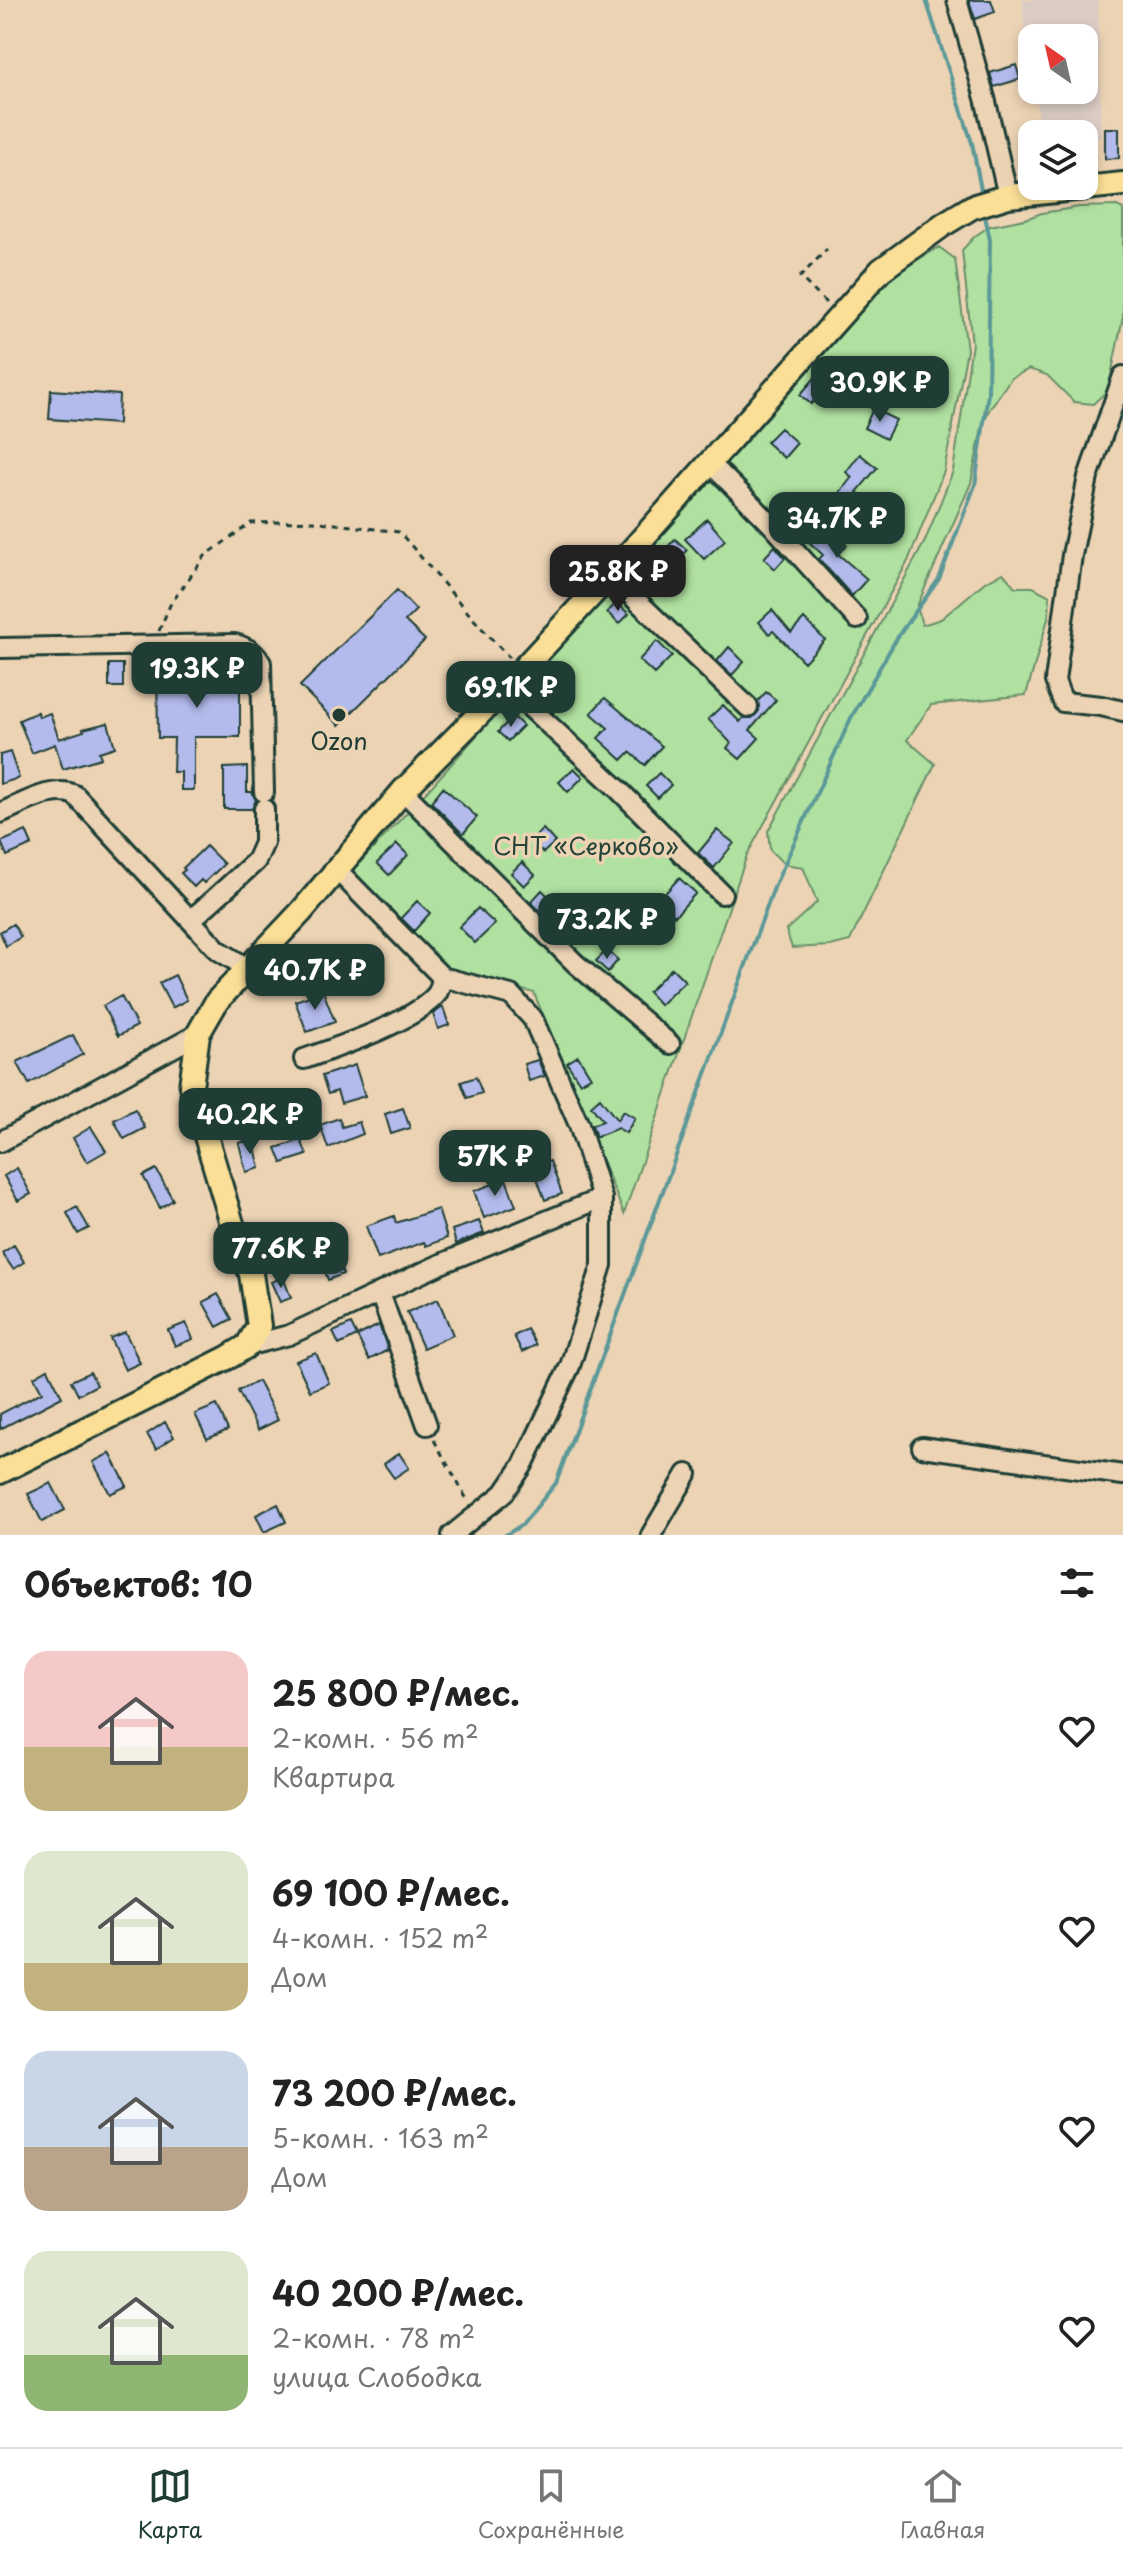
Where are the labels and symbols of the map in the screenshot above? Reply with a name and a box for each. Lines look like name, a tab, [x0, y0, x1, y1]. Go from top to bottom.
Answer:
north arrow	[1018, 24, 1098, 104]
pin: 30.9K ₽	[806, 356, 954, 424]
pin: 34.7K ₽	[763, 492, 911, 560]
pin: 25.8K ₽	[544, 545, 692, 613]
pin: 19.3K ₽	[123, 642, 271, 710]
pin: 69.1K ₽	[437, 661, 585, 729]
marker: Ozon	[330, 706, 348, 724]
place label: Ozon	[310, 722, 368, 758]
park label: СНТ «Серково»	[493, 827, 679, 863]
pin: 73.2K ₽	[533, 893, 681, 961]
pin: 40.7K ₽	[241, 944, 389, 1012]
pin: 40.2K ₽	[176, 1088, 324, 1156]
pin: 57K ₽	[439, 1130, 551, 1198]
pin: 77.6K ₽	[207, 1222, 355, 1290]

